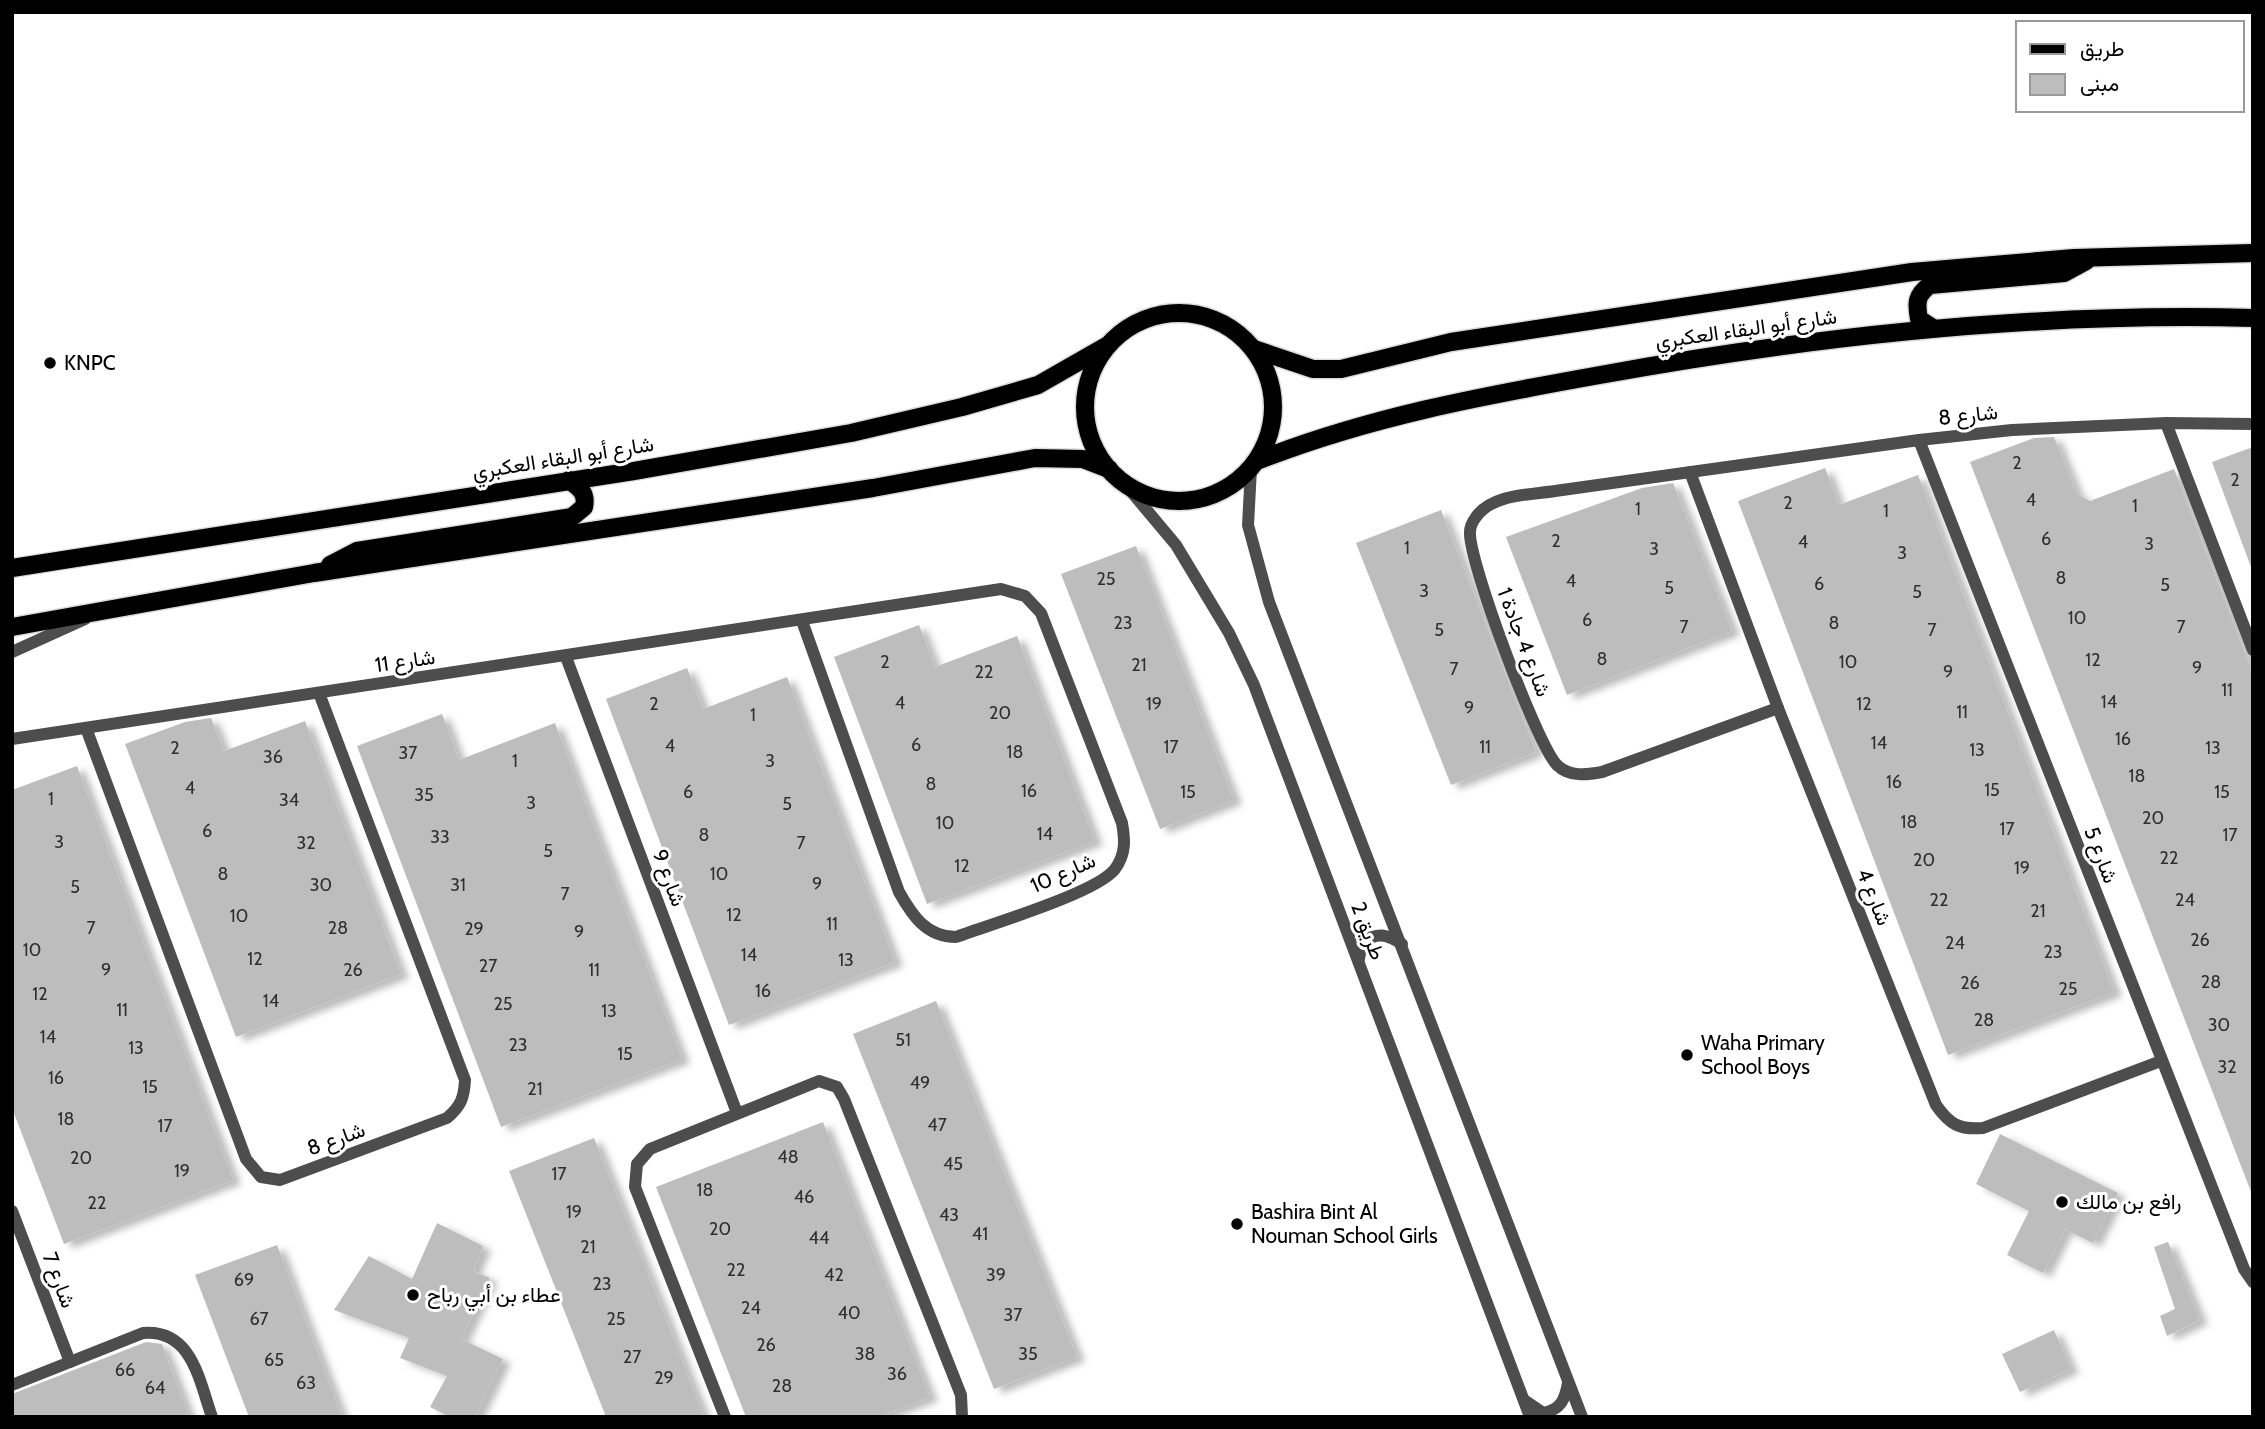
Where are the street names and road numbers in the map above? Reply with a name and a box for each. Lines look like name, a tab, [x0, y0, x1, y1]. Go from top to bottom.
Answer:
street label: شارع أبو البقاء العكبري	[1653, 303, 1839, 359]
street label: شارع 8	[1937, 399, 1999, 432]
street label: شارع أبو البقاء العكبري	[470, 431, 656, 489]
street label: شارع 4 جادة 1	[1490, 584, 1557, 701]
street label: شارع 11	[373, 644, 437, 679]
street label: شارع 5	[2077, 823, 2124, 887]
street label: شارع 9	[645, 846, 692, 911]
street label: شارع 10	[1026, 847, 1100, 900]
street label: شارع 4	[1850, 865, 1897, 930]
street label: طريق 2	[1345, 898, 1391, 964]
street label: شارع 8	[304, 1117, 369, 1162]
street label: شارع 7	[36, 1248, 81, 1312]

